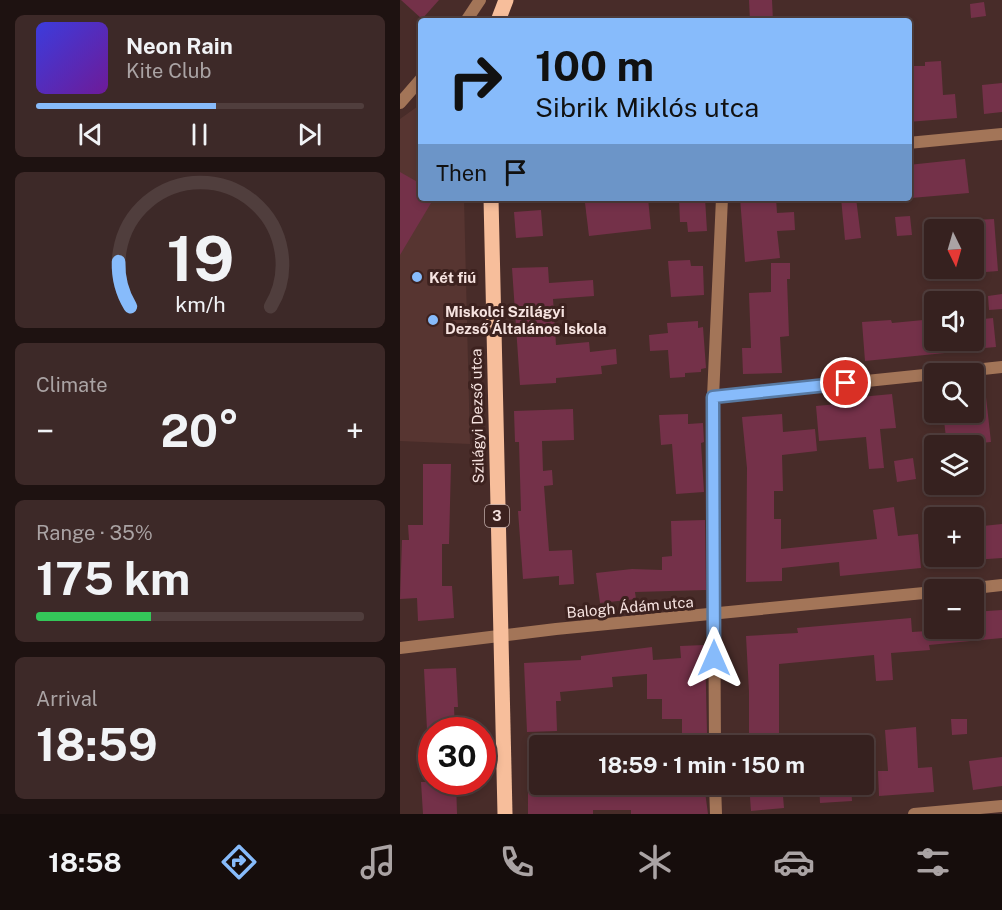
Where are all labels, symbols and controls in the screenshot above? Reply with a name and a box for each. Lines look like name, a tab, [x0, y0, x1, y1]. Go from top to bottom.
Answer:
text: Neon Rain	[126, 33, 233, 59]
text: 100 m	[535, 41, 654, 90]
icon: right	[436, 42, 514, 120]
text: Kite Club	[126, 59, 211, 83]
text: Sibrik Miklós utca	[535, 91, 759, 123]
icon: previous	[74, 118, 107, 151]
icon: pause	[183, 118, 216, 151]
icon: next	[293, 118, 326, 151]
icon: arrive	[499, 156, 532, 189]
text: Then	[436, 160, 487, 186]
north arrow	[924, 219, 984, 279]
map controls	[924, 219, 984, 639]
text: 19	[166, 222, 234, 295]
place label: Két fiú	[429, 269, 476, 286]
marker: Két fiú	[410, 270, 424, 284]
button: sound	[924, 291, 984, 351]
text: km/h	[175, 292, 225, 317]
place label: Miskolci Szilágyi Dezső Általános Iskola	[445, 303, 607, 337]
marker: Miskolci Szilágyi Dezső Általános Iskola	[426, 313, 440, 327]
street label: Szilágyi Dezső utca	[467, 349, 487, 483]
pin	[820, 357, 871, 408]
button: search	[924, 363, 984, 423]
icon: arrive	[829, 366, 862, 399]
text: Climate	[36, 373, 108, 397]
text: 20°	[161, 404, 239, 457]
text: −	[36, 412, 54, 450]
text: +	[346, 412, 364, 450]
button: layers	[924, 435, 984, 495]
road number: 3	[485, 505, 509, 527]
button: +	[924, 507, 984, 567]
text: Range · 35%	[36, 521, 153, 545]
text: 175 km	[36, 552, 190, 605]
button: −	[924, 579, 984, 639]
street label: Balogh Ádám utca	[566, 593, 694, 621]
position arrow	[682, 626, 746, 690]
text: Arrival	[36, 687, 98, 711]
speed limit sign: 30	[418, 717, 496, 795]
text: 18:59	[36, 718, 158, 771]
text: 18:59 · 1 min · 150 m	[598, 752, 805, 778]
icon: directions	[218, 841, 260, 883]
icon: music	[357, 841, 399, 883]
icon: phone	[496, 841, 538, 883]
icon: climate	[634, 841, 676, 883]
icon: car	[773, 841, 815, 883]
icon: filters	[912, 841, 954, 883]
text: 18:58	[48, 846, 122, 878]

